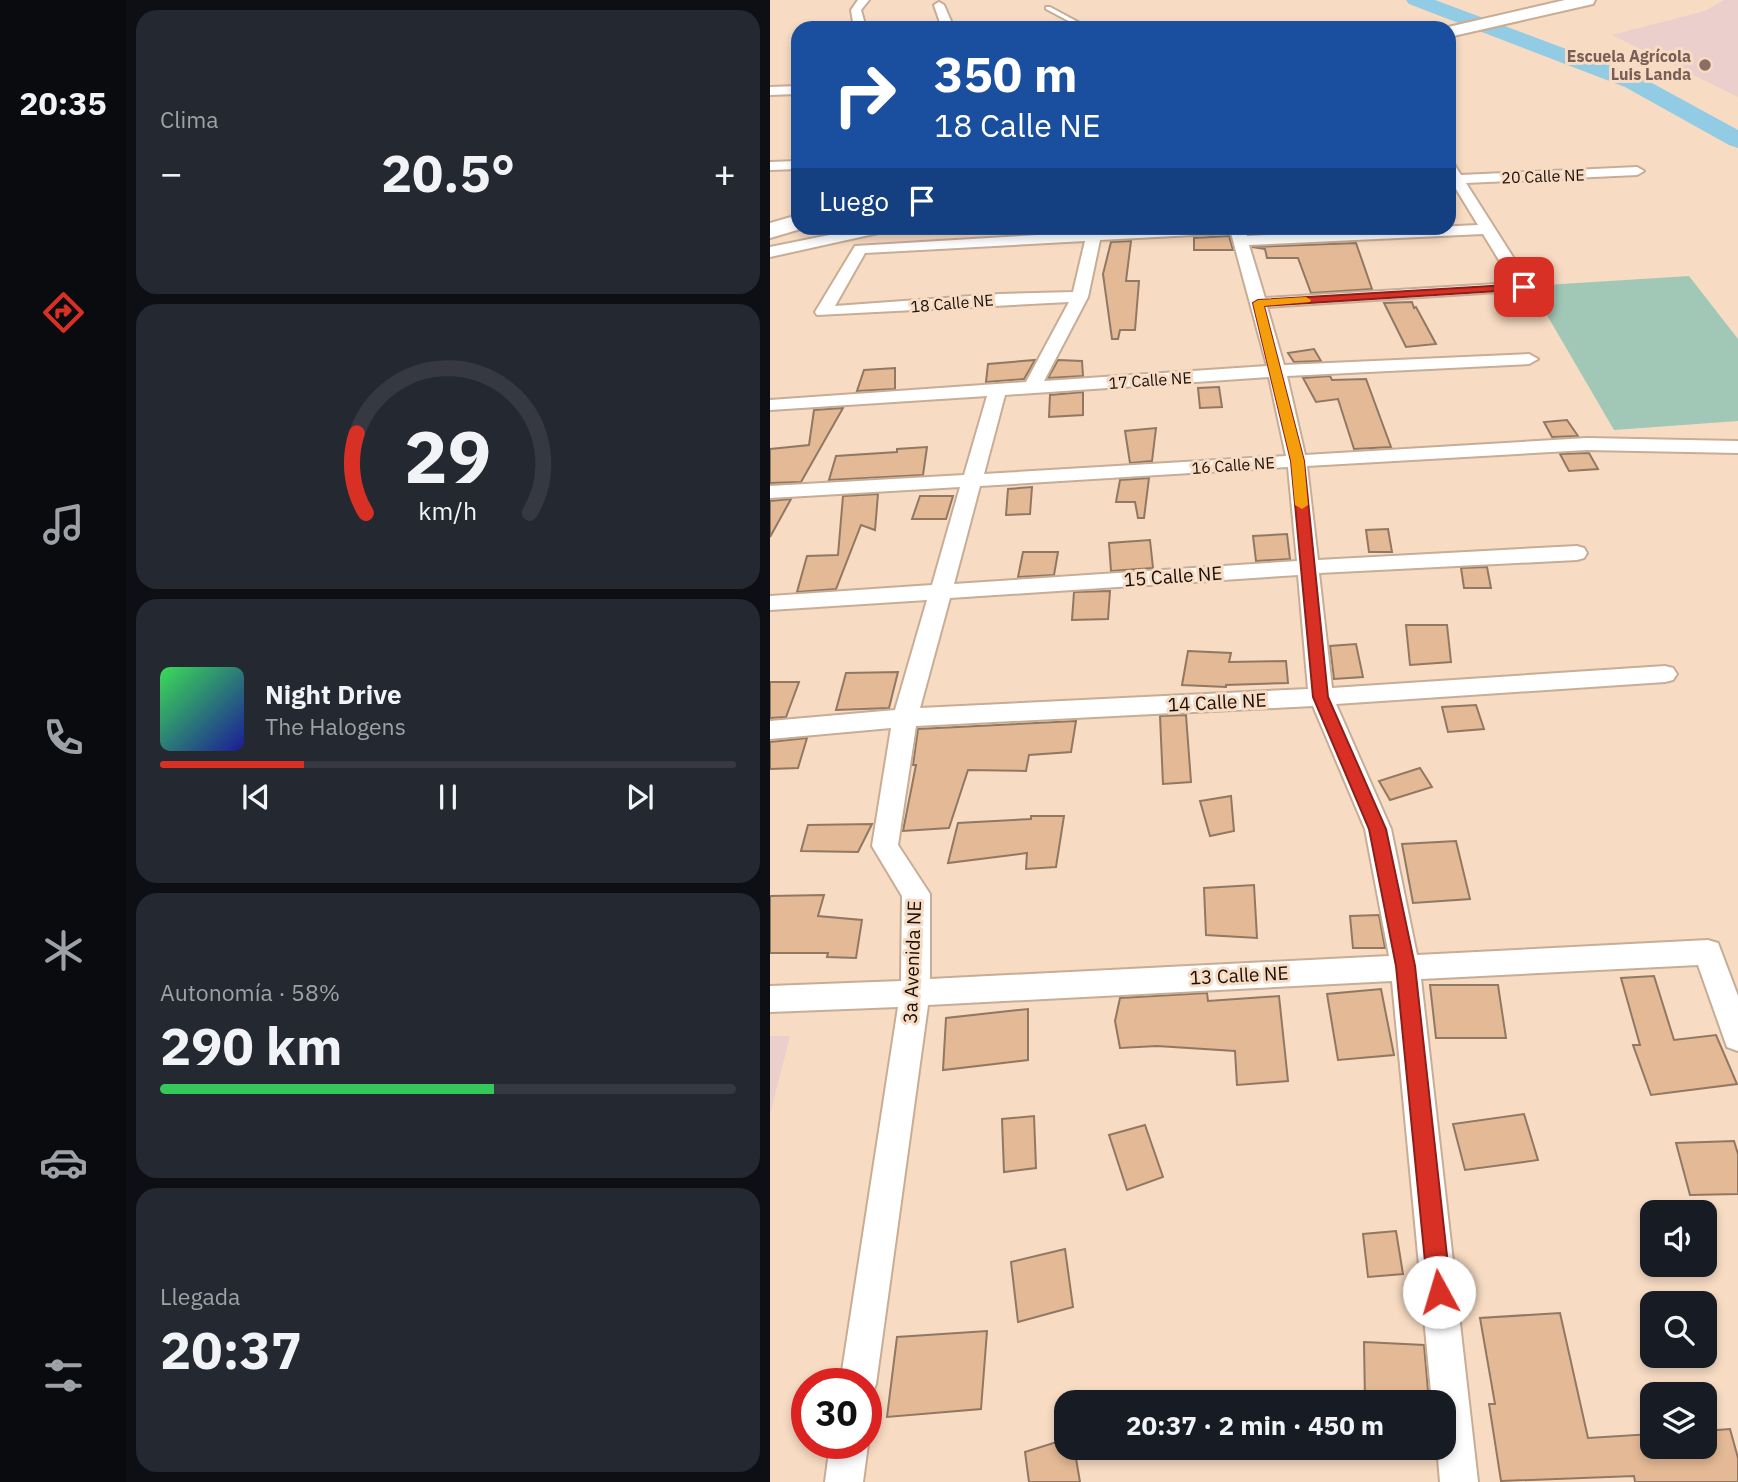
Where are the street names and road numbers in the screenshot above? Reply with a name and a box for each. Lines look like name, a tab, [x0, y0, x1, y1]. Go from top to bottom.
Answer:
street label: 20 Calle NE	[1501, 165, 1585, 187]
street label: 18 Calle NE	[910, 289, 994, 317]
street label: 17 Calle NE	[1108, 367, 1192, 393]
street label: 16 Calle NE	[1191, 452, 1275, 478]
street label: 15 Calle NE	[1123, 561, 1223, 591]
street label: 14 Calle NE	[1167, 687, 1267, 717]
street label: 3a Avenida NE	[898, 900, 926, 1024]
street label: 13 Calle NE	[1189, 960, 1289, 990]

